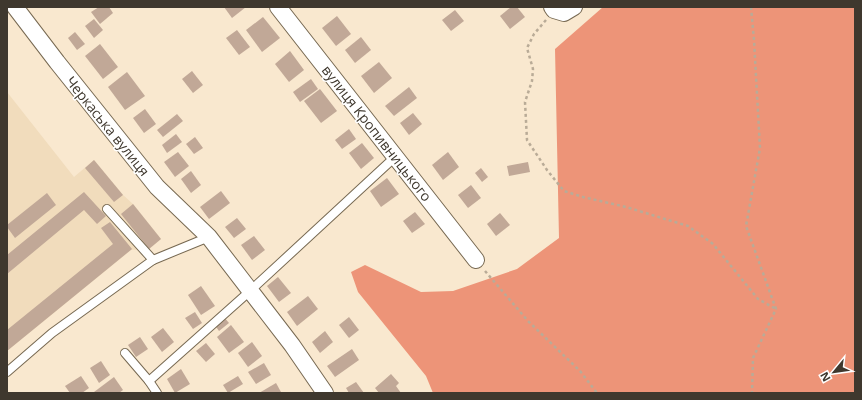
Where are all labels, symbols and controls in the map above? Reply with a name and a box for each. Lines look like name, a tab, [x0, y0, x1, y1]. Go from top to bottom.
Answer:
street label: вулиця Кропивницького	[318, 61, 436, 205]
street label: Черкаська вулиця	[62, 72, 154, 180]
north arrow	[814, 352, 854, 392]
text: N	[816, 370, 834, 385]

